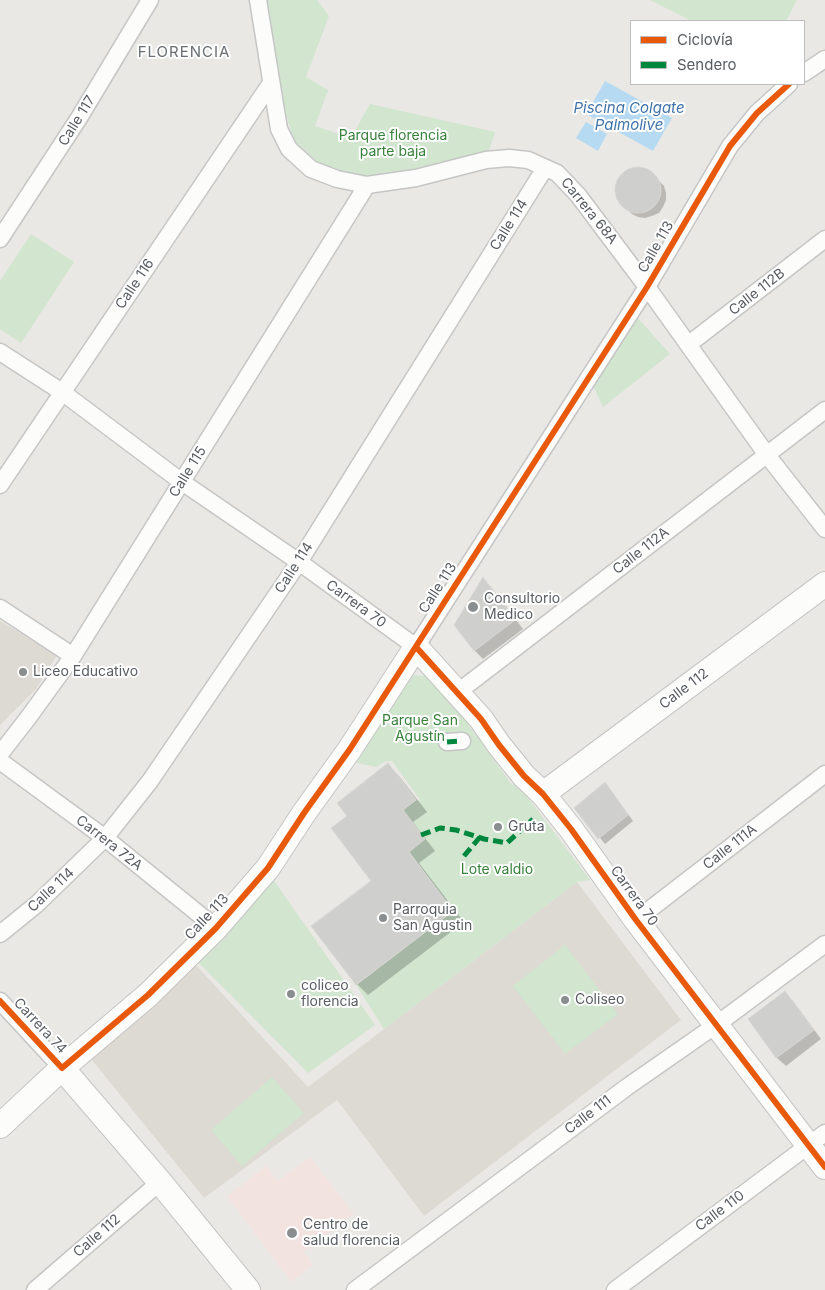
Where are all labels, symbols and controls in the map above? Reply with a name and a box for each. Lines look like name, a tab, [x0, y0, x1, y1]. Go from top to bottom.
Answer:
legend	[630, 20, 805, 85]
text: Ciclovía	[677, 30, 733, 49]
district label: FLORENCIA	[137, 43, 231, 61]
text: Sendero	[677, 55, 737, 74]
street label: Calle 117	[55, 93, 99, 149]
water label: Piscina Colgate Palmolive	[573, 99, 685, 134]
park label: Parque florencia parte baja	[339, 128, 447, 160]
street label: Carrera 68A	[557, 174, 621, 248]
street label: Calle 114	[487, 196, 531, 254]
street label: Calle 113	[634, 218, 678, 276]
street label: Calle 116	[112, 256, 158, 312]
street label: Calle 112B	[726, 265, 788, 319]
street label: Calle 115	[166, 443, 210, 501]
street label: Calle 112A	[610, 524, 672, 578]
street label: Calle 114	[271, 539, 317, 597]
street label: Calle 113	[415, 560, 461, 616]
street label: Carrera 70	[323, 577, 389, 631]
place label: Consultorio Medico	[484, 591, 560, 624]
marker: Consultorio Medico	[466, 600, 480, 614]
place label: Liceo Educativo	[33, 664, 138, 680]
street label: Calle 112	[656, 665, 712, 713]
marker: Liceo Educativo	[17, 666, 29, 678]
park label: Parque San Agustín	[382, 713, 458, 746]
street label: Carrera 72A	[72, 812, 146, 874]
place label: Gruta	[508, 819, 545, 835]
marker: Gruta	[492, 821, 504, 833]
street label: Calle 111A	[700, 821, 760, 873]
park label: Lote valdio	[461, 862, 533, 878]
street label: Carrera 70	[607, 863, 661, 929]
street label: Calle 114	[24, 864, 78, 916]
street label: Calle 113	[181, 890, 233, 944]
place label: Parroquia San Agustin	[393, 902, 472, 934]
marker: Parroquia San Agustin	[377, 912, 389, 924]
place label: coliceo florencia	[301, 978, 359, 1010]
marker: coliceo florencia	[285, 988, 297, 1000]
place label: Coliseo	[575, 992, 624, 1008]
marker: Coliseo	[559, 994, 571, 1006]
street label: Carrera 74	[10, 995, 70, 1057]
street label: Calle 111	[561, 1092, 615, 1138]
street label: Calle 110	[692, 1187, 748, 1235]
street label: Calle 112	[70, 1211, 124, 1261]
place label: Centro de salud florencia	[303, 1217, 400, 1250]
marker: Centro de salud florencia	[285, 1226, 299, 1240]

